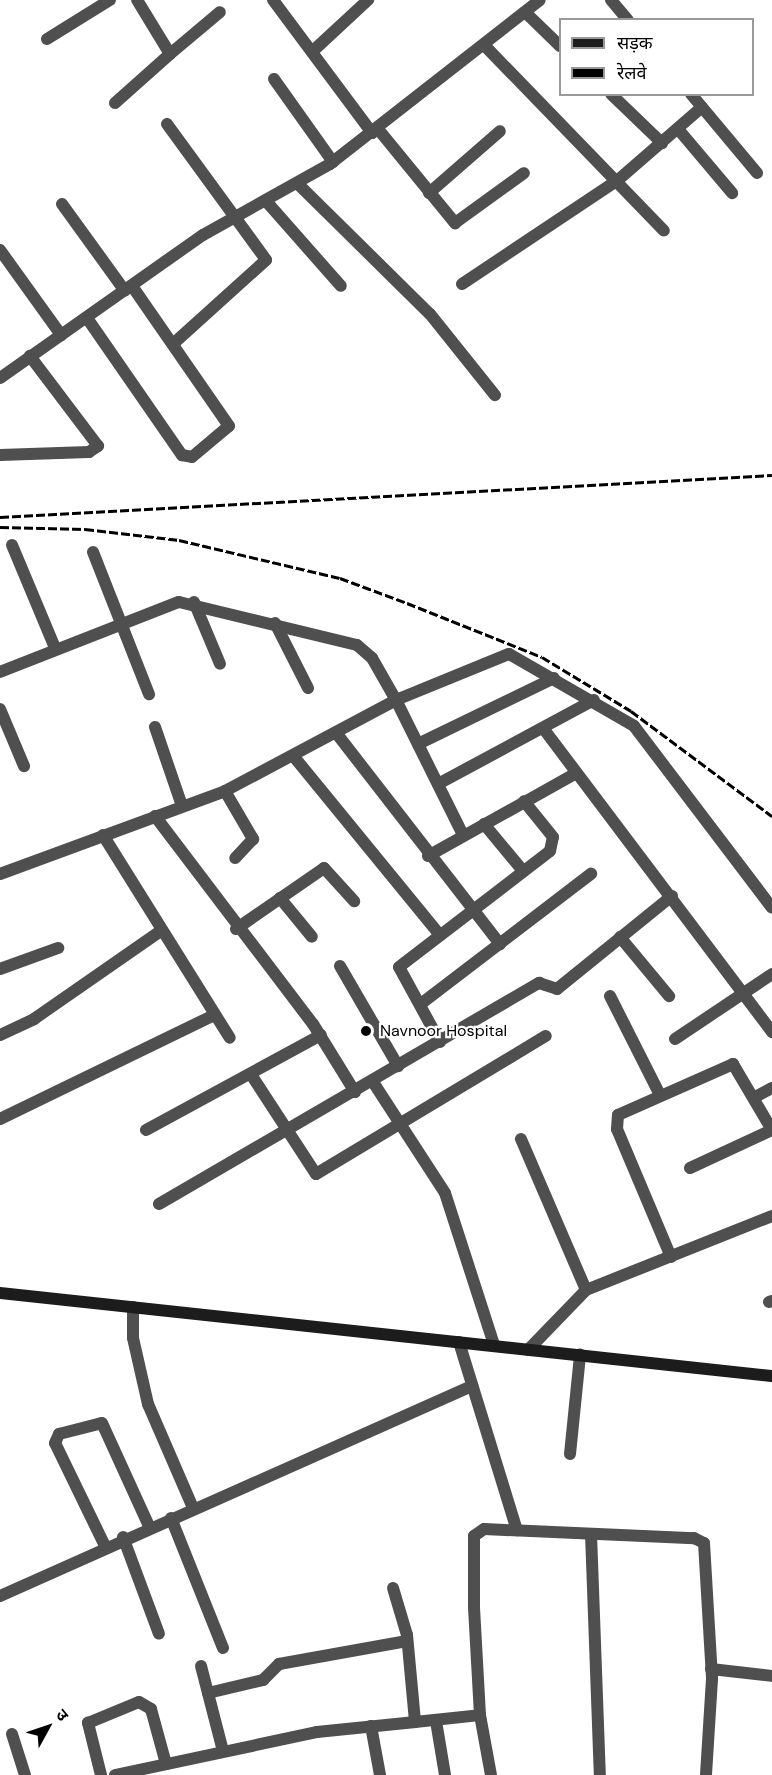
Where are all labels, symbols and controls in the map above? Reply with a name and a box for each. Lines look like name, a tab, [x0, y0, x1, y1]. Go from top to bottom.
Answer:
legend	[559, 18, 754, 96]
text: सड़क	[617, 31, 653, 55]
text: रेलवे	[617, 61, 647, 85]
place label: Navnoor Hospital	[380, 1021, 507, 1041]
marker: Navnoor Hospital	[357, 1022, 375, 1040]
north arrow	[18, 1697, 78, 1757]
text: उ	[51, 1705, 73, 1725]

